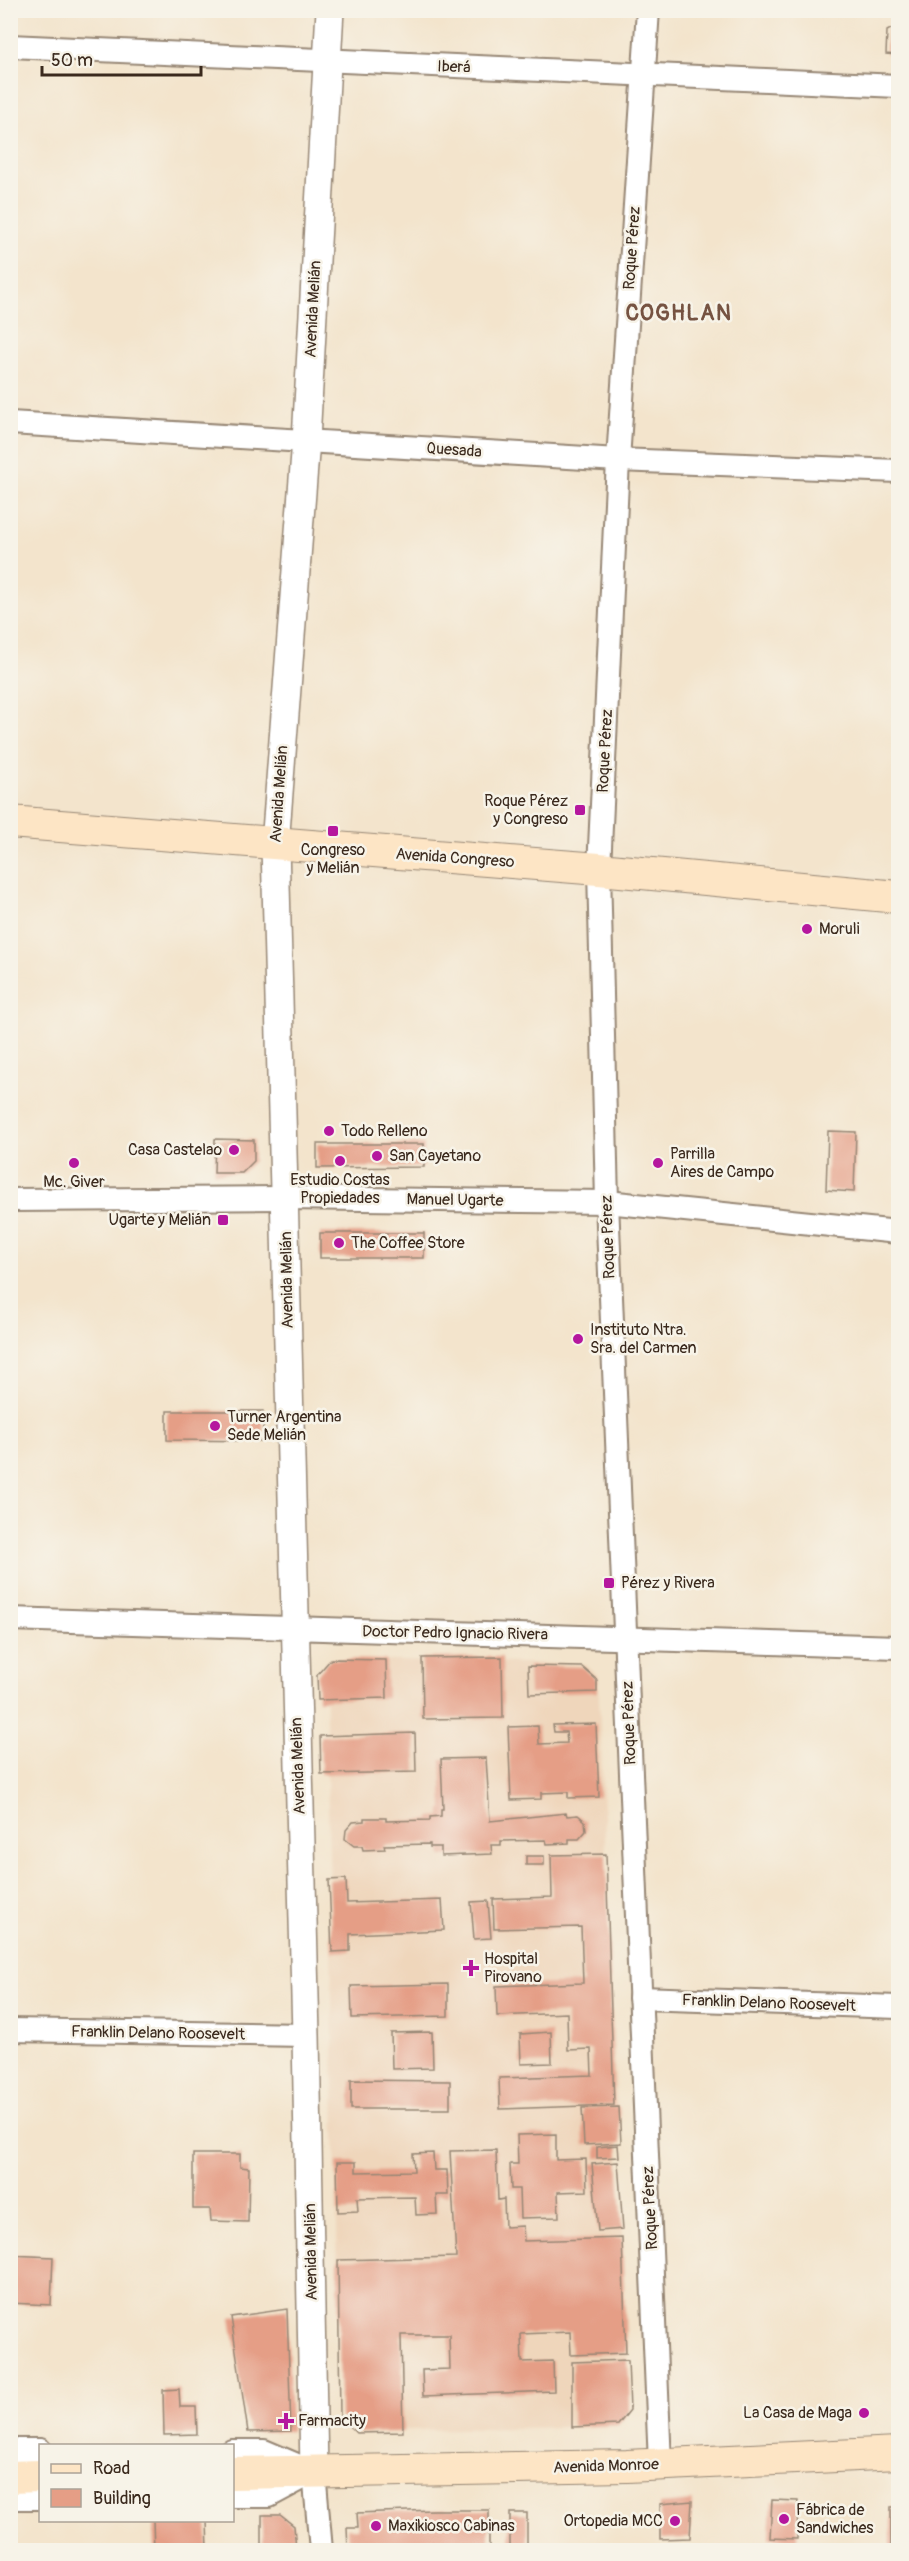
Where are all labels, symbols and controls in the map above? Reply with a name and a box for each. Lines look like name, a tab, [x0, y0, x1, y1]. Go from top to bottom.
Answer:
scale bar	[42, 39, 201, 77]
text: 50 m	[51, 49, 93, 72]
street label: Iberá	[437, 56, 471, 78]
street label: Roque Pérez	[619, 206, 645, 290]
street label: Avenida Melián	[300, 260, 326, 358]
district label: COGHLAN	[626, 299, 732, 327]
street label: Quesada	[426, 438, 482, 462]
street label: Roque Pérez	[593, 709, 617, 793]
street label: Avenida Melián	[266, 745, 292, 843]
place label: Roque Pérez y Congreso	[484, 791, 568, 829]
marker: Roque Pérez y Congreso	[573, 803, 587, 817]
marker: Congreso y Melián	[326, 824, 340, 838]
place label: Congreso y Melián	[301, 840, 366, 878]
street label: Avenida Congreso	[395, 844, 516, 872]
place label: Moruli	[819, 919, 860, 939]
marker: Moruli	[800, 922, 814, 936]
place label: Todo Relleno	[341, 1121, 428, 1141]
marker: Todo Relleno	[322, 1124, 336, 1138]
place label: Casa Castelao	[128, 1140, 222, 1160]
marker: Casa Castelao	[227, 1143, 241, 1157]
place label: Parrilla Aires de Campo	[670, 1144, 775, 1182]
place label: San Cayetano	[389, 1146, 481, 1166]
marker: San Cayetano	[370, 1149, 384, 1163]
marker: Estudio Costas Propiedades	[333, 1154, 347, 1168]
marker: Mc. Giver	[67, 1156, 81, 1170]
marker: Parrilla Aires de Campo	[651, 1156, 665, 1170]
place label: Estudio Costas Propiedades	[290, 1170, 390, 1208]
place label: Mc. Giver	[43, 1172, 105, 1192]
street label: Manuel Ugarte	[406, 1189, 504, 1211]
street label: Roque Pérez	[597, 1195, 619, 1279]
place label: Ugarte y Melián	[109, 1210, 211, 1230]
marker: Ugarte y Melián	[216, 1213, 230, 1227]
street label: Avenida Melián	[276, 1231, 298, 1329]
place label: The Coffee Store	[351, 1233, 465, 1253]
marker: The Coffee Store	[332, 1236, 346, 1250]
place label: Instituto Ntra. Sra. del Carmen	[590, 1320, 696, 1358]
marker: Instituto Ntra. Sra. del Carmen	[571, 1332, 585, 1346]
place label: Turner Argentina Sede Melián	[227, 1407, 342, 1445]
marker: Turner Argentina Sede Melián	[208, 1419, 222, 1433]
place label: Pérez y Rivera	[621, 1573, 715, 1593]
marker: Pérez y Rivera	[602, 1576, 616, 1590]
street label: Doctor Pedro Ignacio Rivera	[362, 1621, 548, 1645]
street label: Roque Pérez	[618, 1681, 640, 1765]
street label: Avenida Melián	[286, 1717, 310, 1815]
place label: Hospital Pirovano	[484, 1949, 542, 1987]
marker: Hospital Pirovano	[462, 1959, 480, 1977]
street label: Franklin Delano Roosevelt	[682, 1990, 857, 2016]
street label: Franklin Delano Roosevelt	[71, 2021, 246, 2045]
street label: Roque Pérez	[638, 2166, 662, 2250]
street label: Avenida Melián	[300, 2203, 322, 2301]
place label: La Casa de Maga	[743, 2403, 852, 2423]
marker: La Casa de Maga	[857, 2406, 871, 2420]
place label: Farmacity	[298, 2411, 366, 2431]
marker: Farmacity	[279, 2414, 293, 2428]
legend	[39, 2444, 234, 2522]
street label: Avenida Monroe	[553, 2454, 659, 2478]
text: Road	[93, 2457, 130, 2480]
text: Building	[93, 2487, 151, 2510]
place label: Fábrica de Sandwiches	[796, 2500, 874, 2538]
place label: Ortopedia MCC	[564, 2511, 663, 2531]
marker: Fábrica de Sandwiches	[777, 2512, 791, 2526]
marker: Ortopedia MCC	[668, 2514, 682, 2528]
place label: Maxikiosco Cabinas	[388, 2516, 515, 2536]
marker: Maxikiosco Cabinas	[369, 2519, 383, 2533]

